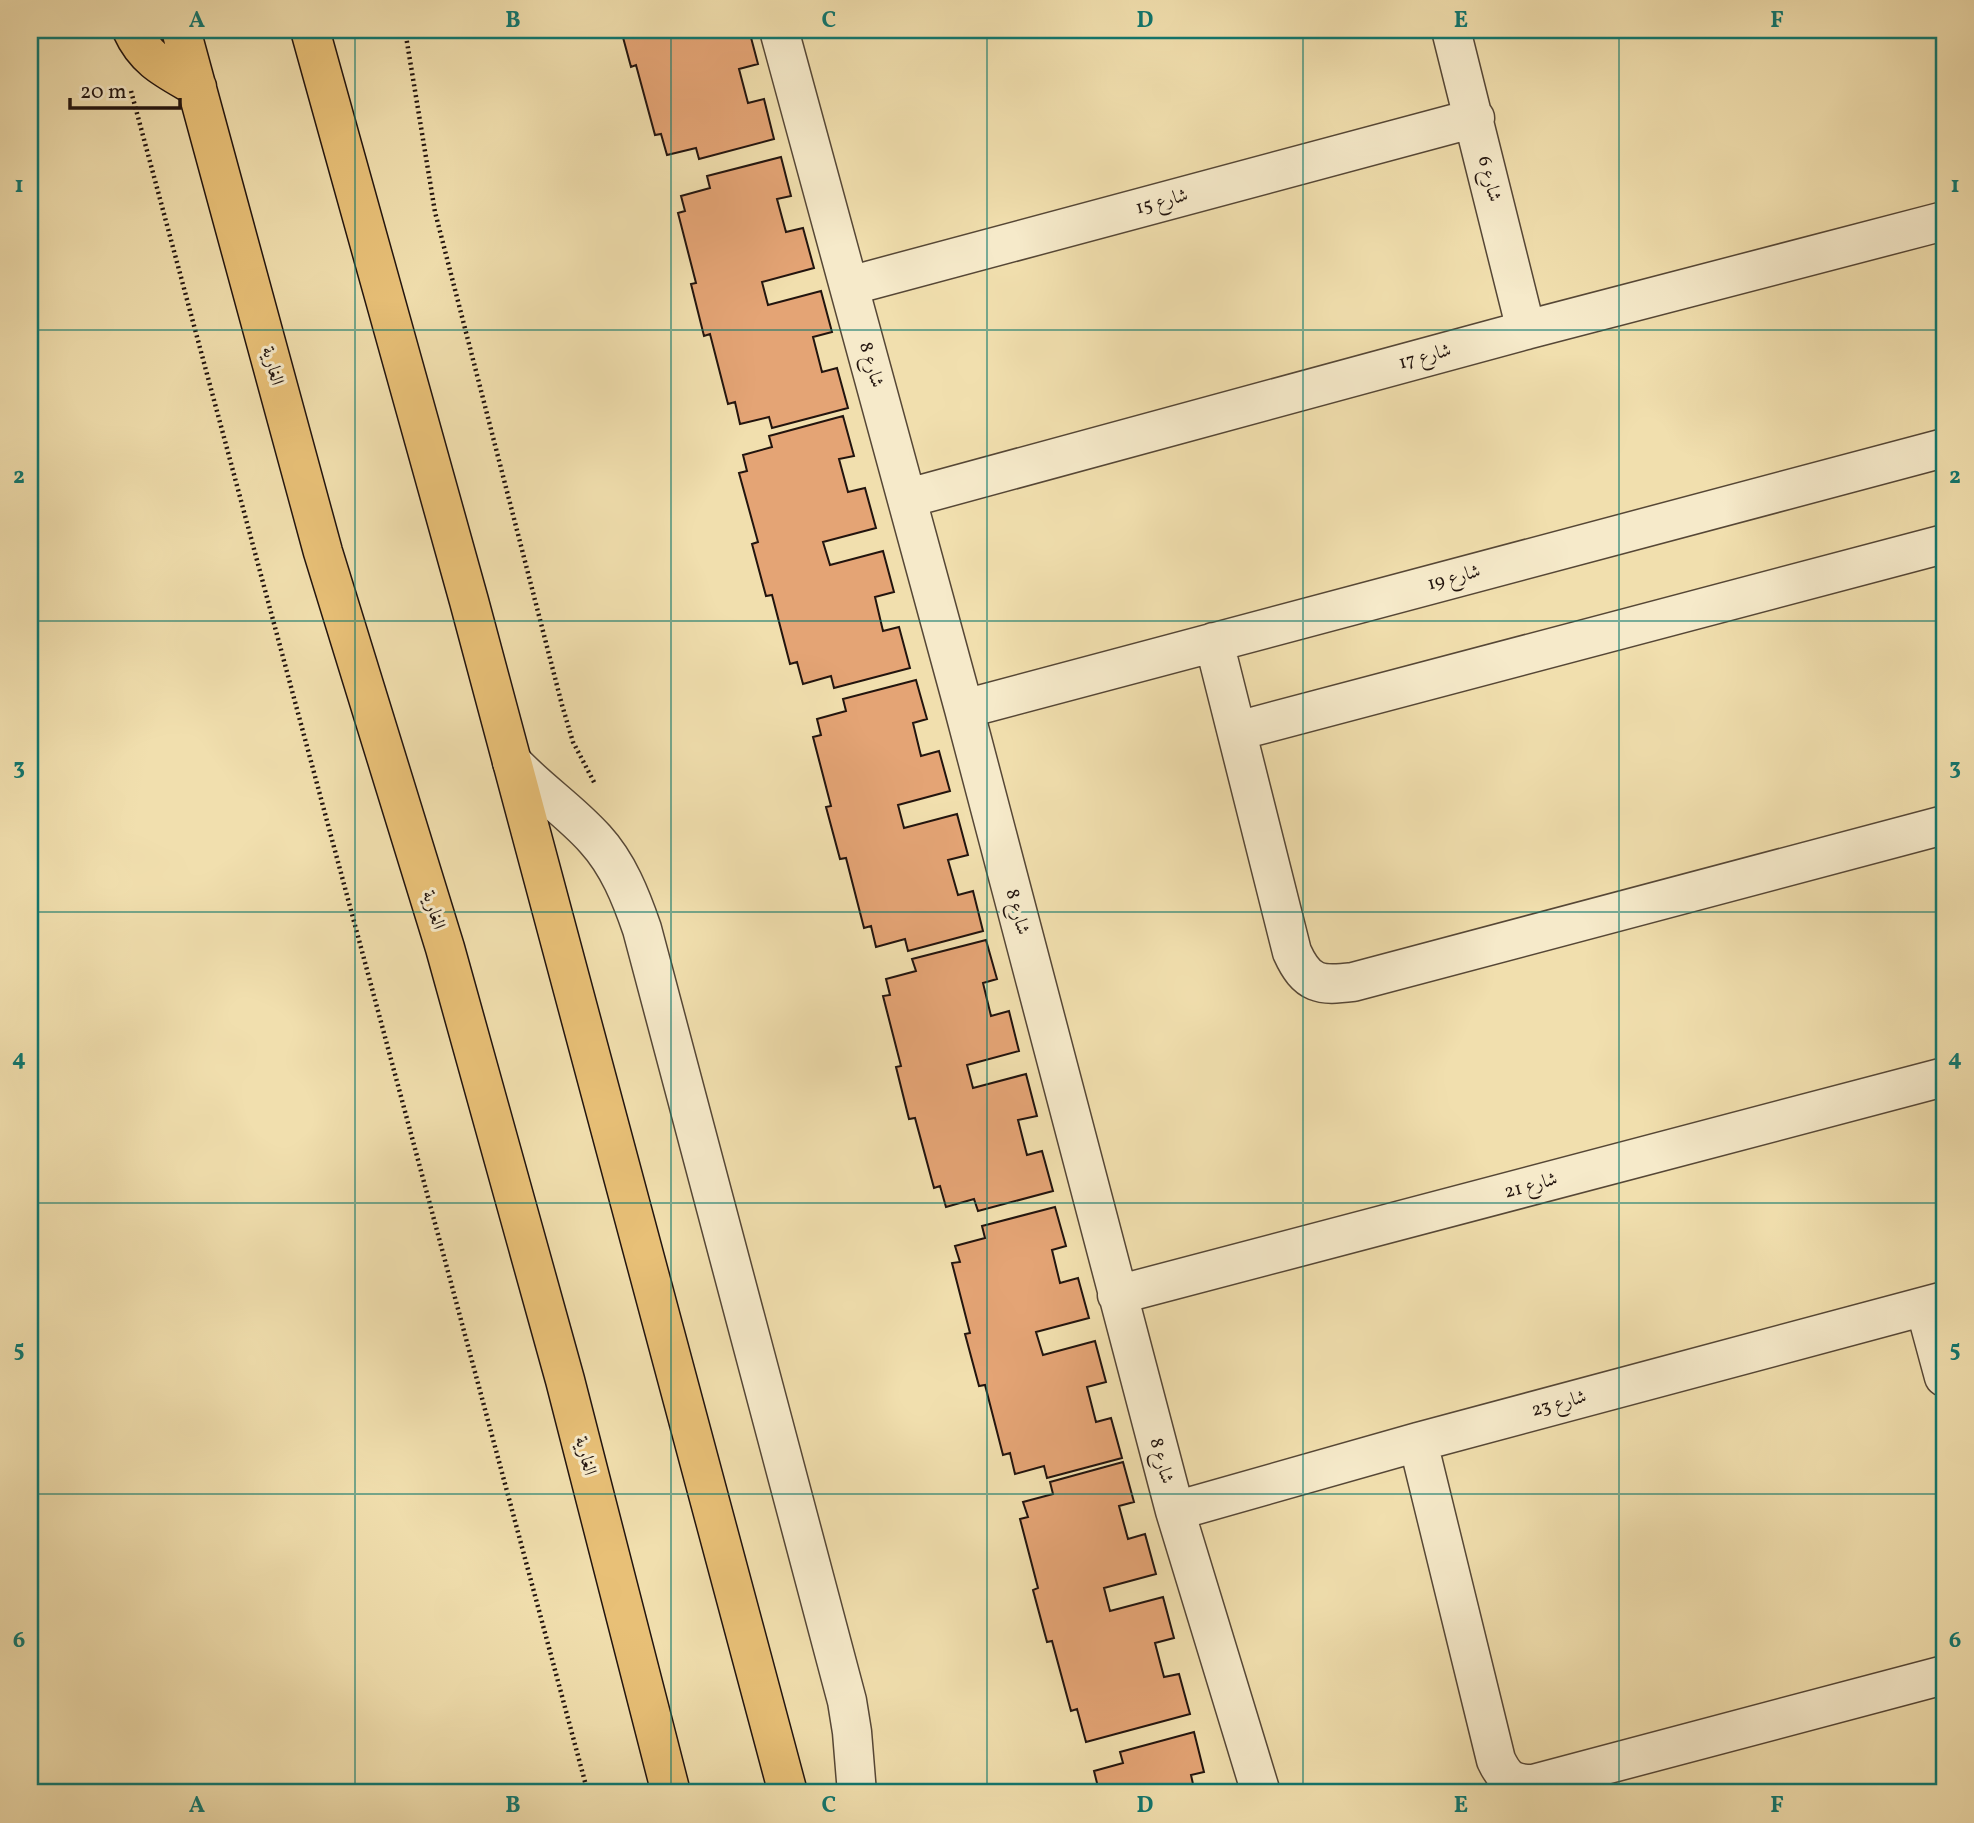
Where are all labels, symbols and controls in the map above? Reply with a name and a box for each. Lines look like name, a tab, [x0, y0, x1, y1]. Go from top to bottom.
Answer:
text: A	[189, 5, 205, 37]
text: B	[505, 5, 521, 37]
text: C	[822, 5, 836, 37]
text: D	[1137, 5, 1154, 37]
text: E	[1454, 5, 1468, 37]
text: F	[1770, 5, 1784, 37]
scale bar	[70, 66, 180, 110]
text: 20 m	[80, 78, 126, 107]
street label: شارع 6	[1470, 153, 1507, 205]
text: 1	[14, 170, 24, 202]
text: 1	[1950, 170, 1960, 202]
street label: شارع 15	[1133, 183, 1191, 222]
street label: شارع 17	[1396, 338, 1454, 377]
street label: شارع 8	[851, 339, 890, 391]
street label: الغارية	[254, 344, 290, 388]
text: 2	[13, 461, 25, 493]
text: 2	[1949, 461, 1961, 493]
street label: شارع 19	[1425, 558, 1484, 599]
text: 3	[13, 752, 25, 784]
text: 3	[1949, 752, 1961, 784]
street label: شارع 8	[997, 886, 1036, 938]
street label: الغارية	[415, 887, 451, 933]
text: 4	[12, 1043, 26, 1075]
text: 4	[1948, 1043, 1962, 1075]
street label: شارع 21	[1501, 1166, 1561, 1207]
text: 5	[13, 1334, 25, 1366]
text: 5	[1949, 1334, 1961, 1366]
street label: شارع 23	[1528, 1384, 1590, 1425]
street label: الغارية	[568, 1434, 602, 1478]
street label: شارع 8	[1141, 1435, 1180, 1487]
text: 6	[13, 1625, 25, 1657]
text: 6	[1949, 1625, 1961, 1657]
text: A	[189, 1790, 205, 1822]
text: B	[505, 1790, 521, 1822]
text: C	[822, 1790, 836, 1822]
text: D	[1137, 1790, 1154, 1822]
text: E	[1454, 1790, 1468, 1822]
text: F	[1770, 1790, 1784, 1822]

